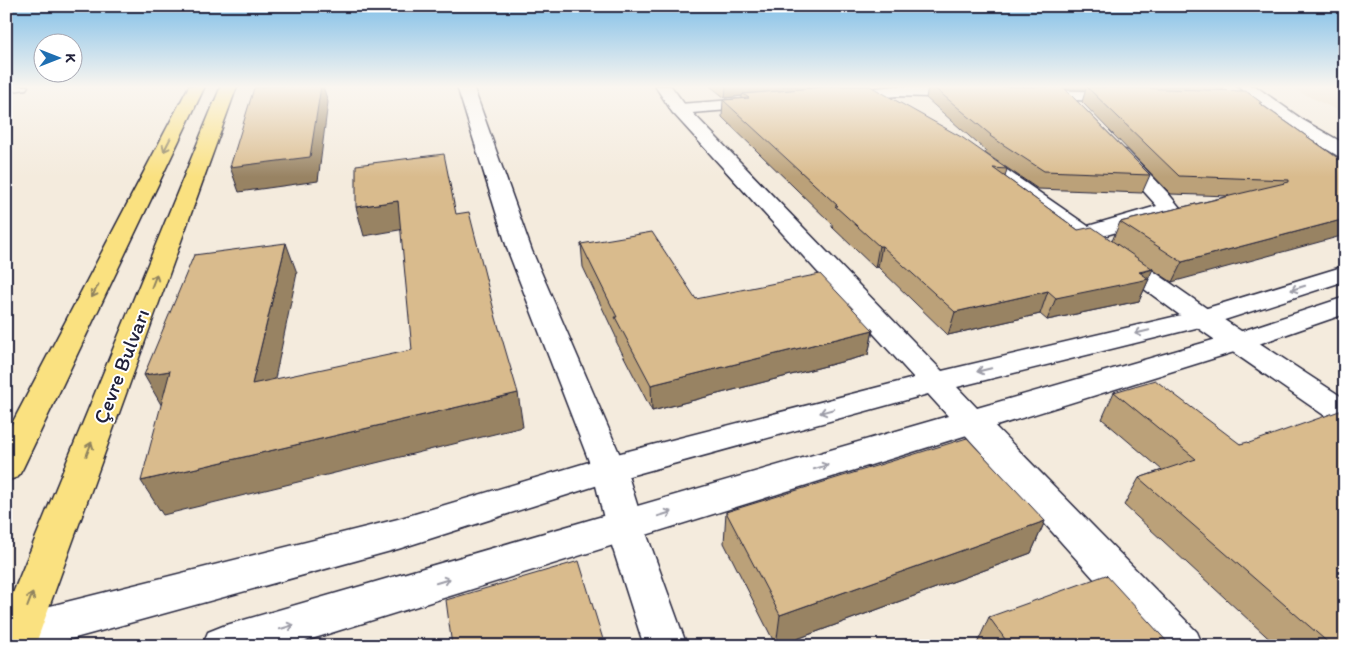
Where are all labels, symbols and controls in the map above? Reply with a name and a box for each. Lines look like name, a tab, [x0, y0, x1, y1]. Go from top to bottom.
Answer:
north arrow	[32, 32, 82, 82]
text: K	[62, 54, 79, 64]
one-way arrow	[162, 137, 172, 152]
one-way arrow	[150, 273, 159, 289]
one-way arrow	[90, 283, 100, 298]
one-way arrow	[1291, 283, 1307, 293]
street label: Çevre Bulvarı	[88, 305, 154, 427]
one-way arrow	[1135, 328, 1151, 337]
one-way arrow	[977, 366, 993, 375]
one-way arrow	[819, 407, 835, 416]
one-way arrow	[85, 441, 94, 457]
one-way arrow	[813, 462, 829, 472]
one-way arrow	[657, 509, 673, 519]
one-way arrow	[434, 575, 450, 585]
one-way arrow	[26, 593, 36, 608]
one-way arrow	[278, 621, 294, 631]

